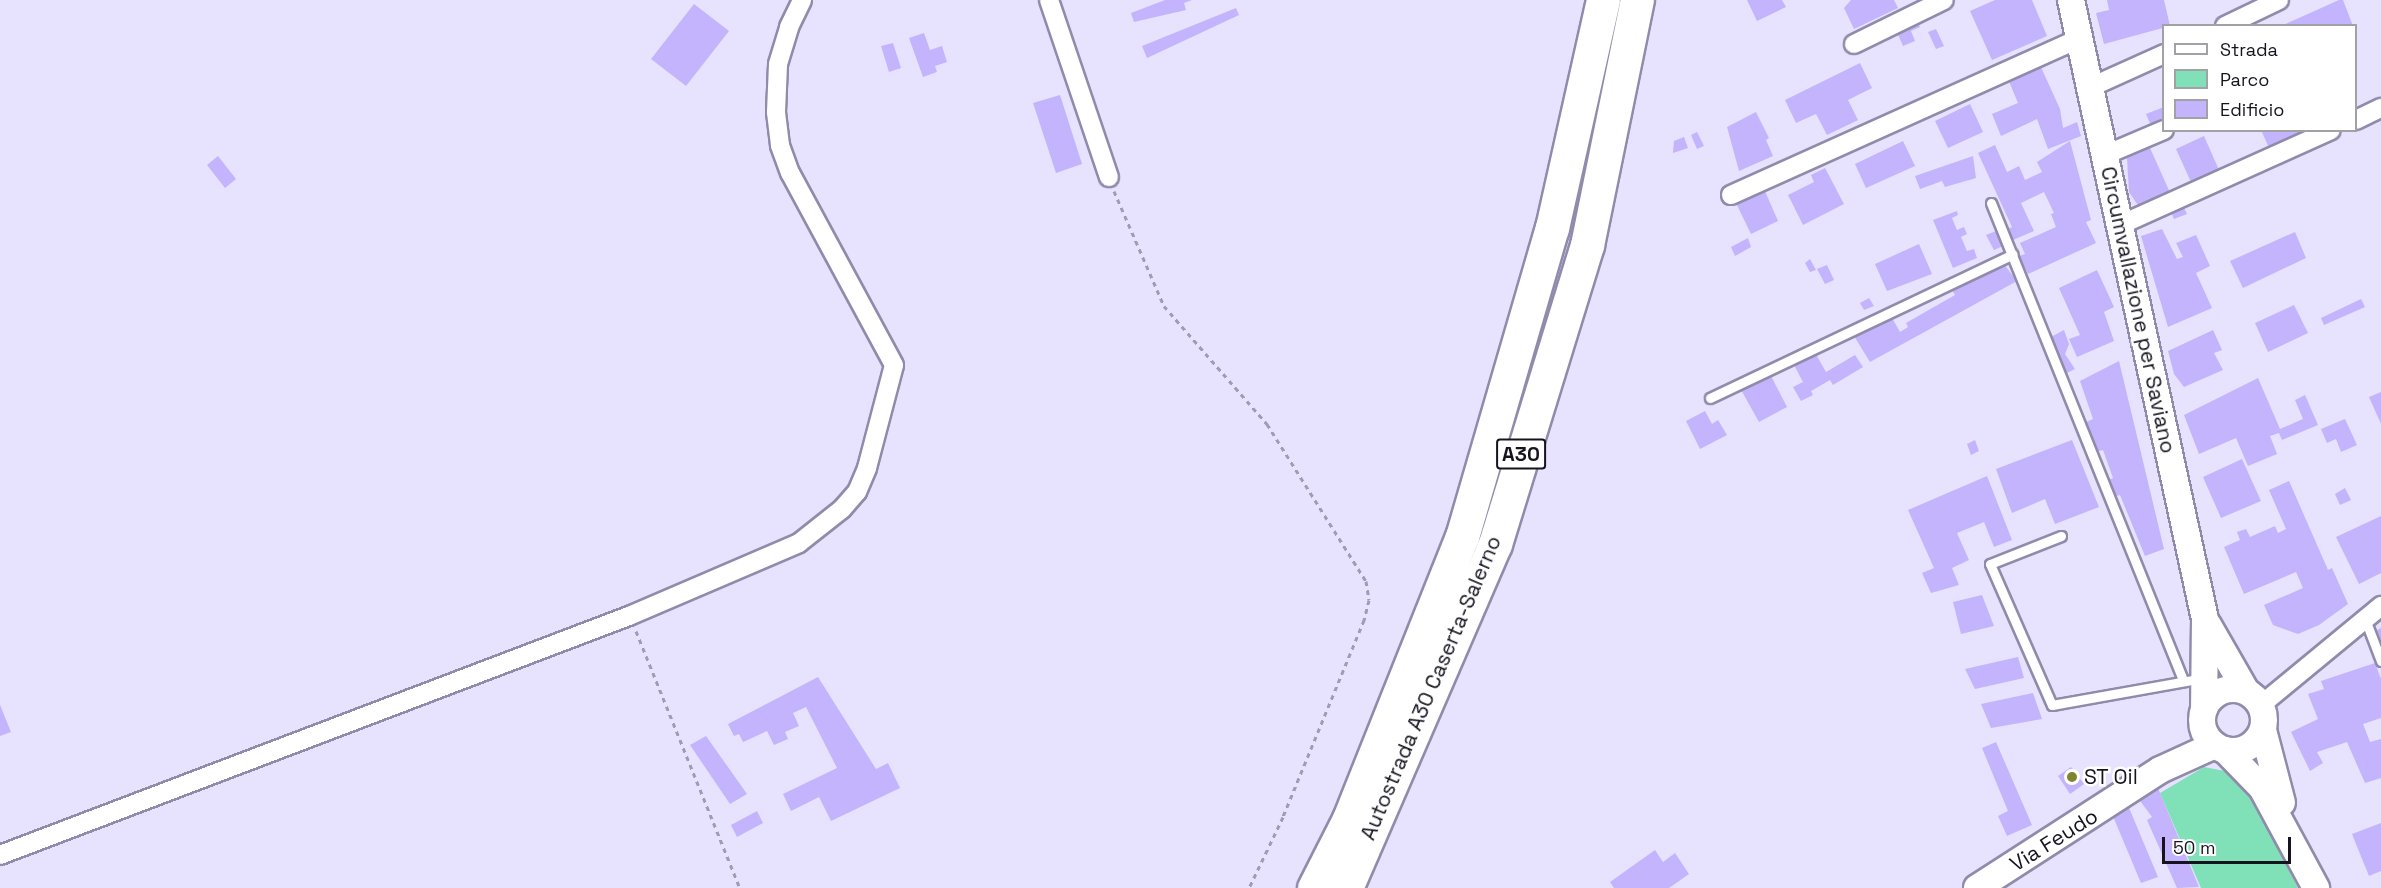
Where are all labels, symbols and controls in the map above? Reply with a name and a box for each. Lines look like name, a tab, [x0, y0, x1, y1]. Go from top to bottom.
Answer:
legend	[2162, 24, 2357, 132]
text: Strada	[2220, 38, 2278, 61]
text: Parco	[2220, 68, 2269, 91]
text: Edificio	[2220, 98, 2284, 121]
street label: Circumvallazione per Saviano	[2095, 164, 2181, 456]
road number: A30	[1496, 437, 1546, 471]
street label: Autostrada A30 Caserta-Salerno	[1355, 532, 1507, 844]
place label: ST Oil	[2084, 764, 2138, 790]
marker: ST Oil	[2065, 770, 2079, 784]
street label: Via Feudo	[2006, 803, 2102, 877]
scale bar	[2165, 825, 2294, 863]
text: 50 m	[2173, 836, 2215, 859]

